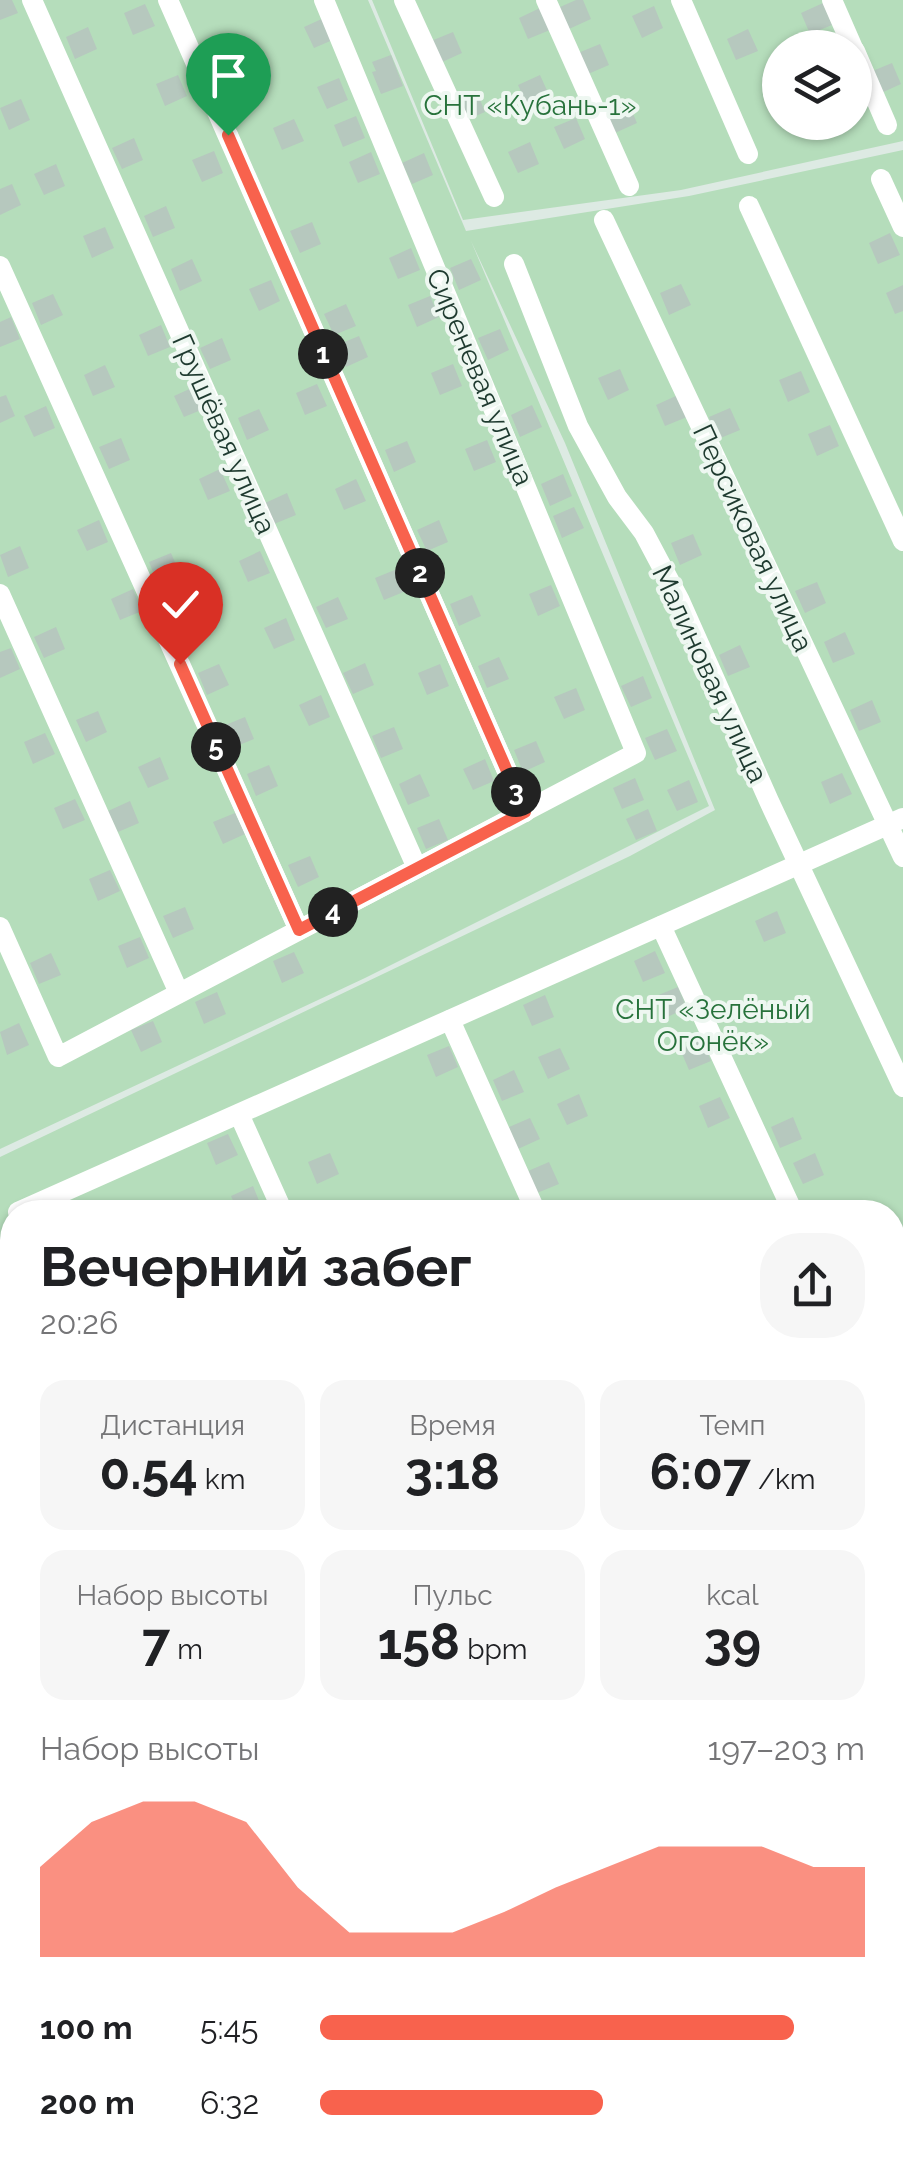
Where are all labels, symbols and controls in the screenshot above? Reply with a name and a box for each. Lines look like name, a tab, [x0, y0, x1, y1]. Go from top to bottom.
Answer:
map controls	[762, 30, 872, 140]
button: layers	[762, 30, 872, 140]
pin	[186, 33, 271, 136]
icon: arrive	[201, 48, 256, 103]
park label: СНТ «Кубань-1»	[423, 89, 637, 122]
street label: Сиреневая улица	[419, 263, 541, 491]
street label: Грушёвая улица	[165, 329, 283, 539]
pin: 1	[298, 329, 348, 379]
text: 1	[316, 337, 330, 370]
street label: Персиковая улица	[686, 419, 820, 657]
pin: 2	[395, 548, 445, 598]
text: 2	[412, 556, 428, 589]
street label: Малиновая улица	[645, 560, 775, 788]
pin	[138, 562, 223, 665]
icon: check	[153, 577, 208, 632]
pin: 5	[191, 722, 241, 772]
text: 5	[208, 730, 224, 763]
pin: 3	[491, 767, 541, 817]
text: 3	[508, 775, 524, 808]
pin: 4	[308, 887, 358, 937]
text: 4	[325, 895, 341, 928]
park label: СНТ «Зелёный Огонёк»	[615, 993, 811, 1058]
button: share	[760, 1233, 865, 1338]
text: Вечерний забег	[40, 1234, 471, 1299]
text: 20:26	[40, 1304, 118, 1341]
text: Дистанция	[100, 1409, 245, 1442]
text: Время	[409, 1409, 496, 1442]
text: Темп	[700, 1409, 765, 1442]
text: 0.54	[100, 1442, 198, 1501]
text: 3:18	[405, 1442, 500, 1501]
text: 6:07	[649, 1442, 751, 1501]
text: km	[198, 1463, 245, 1496]
text: /km	[751, 1463, 816, 1496]
text: Набор высоты	[76, 1579, 269, 1612]
text: Пульс	[412, 1579, 493, 1612]
text: kcal	[706, 1579, 759, 1612]
text: 7	[142, 1612, 170, 1671]
text: 158	[377, 1612, 460, 1671]
text: 39	[704, 1612, 761, 1671]
text: m	[170, 1633, 203, 1666]
text: bpm	[460, 1633, 528, 1666]
text: Набор высоты	[40, 1730, 260, 1767]
text: 197–203 m	[708, 1730, 865, 1767]
text: 100 m	[40, 2009, 133, 2046]
text: 5:45	[200, 2009, 258, 2046]
text: 200 m	[40, 2084, 135, 2121]
text: 6:32	[200, 2084, 259, 2121]

